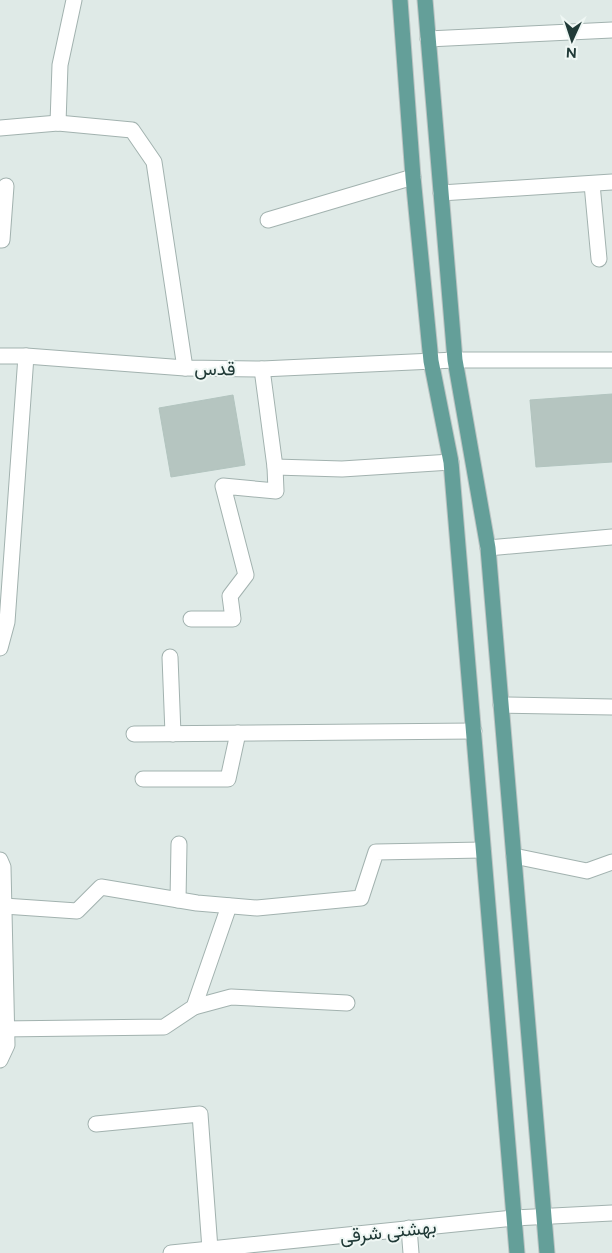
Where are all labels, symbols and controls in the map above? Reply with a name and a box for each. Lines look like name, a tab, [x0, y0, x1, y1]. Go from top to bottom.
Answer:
north arrow	[547, 15, 597, 65]
text: N	[565, 44, 577, 61]
street label: قدس	[194, 357, 236, 380]
street label: بهشتی شرقی	[339, 1215, 437, 1248]

